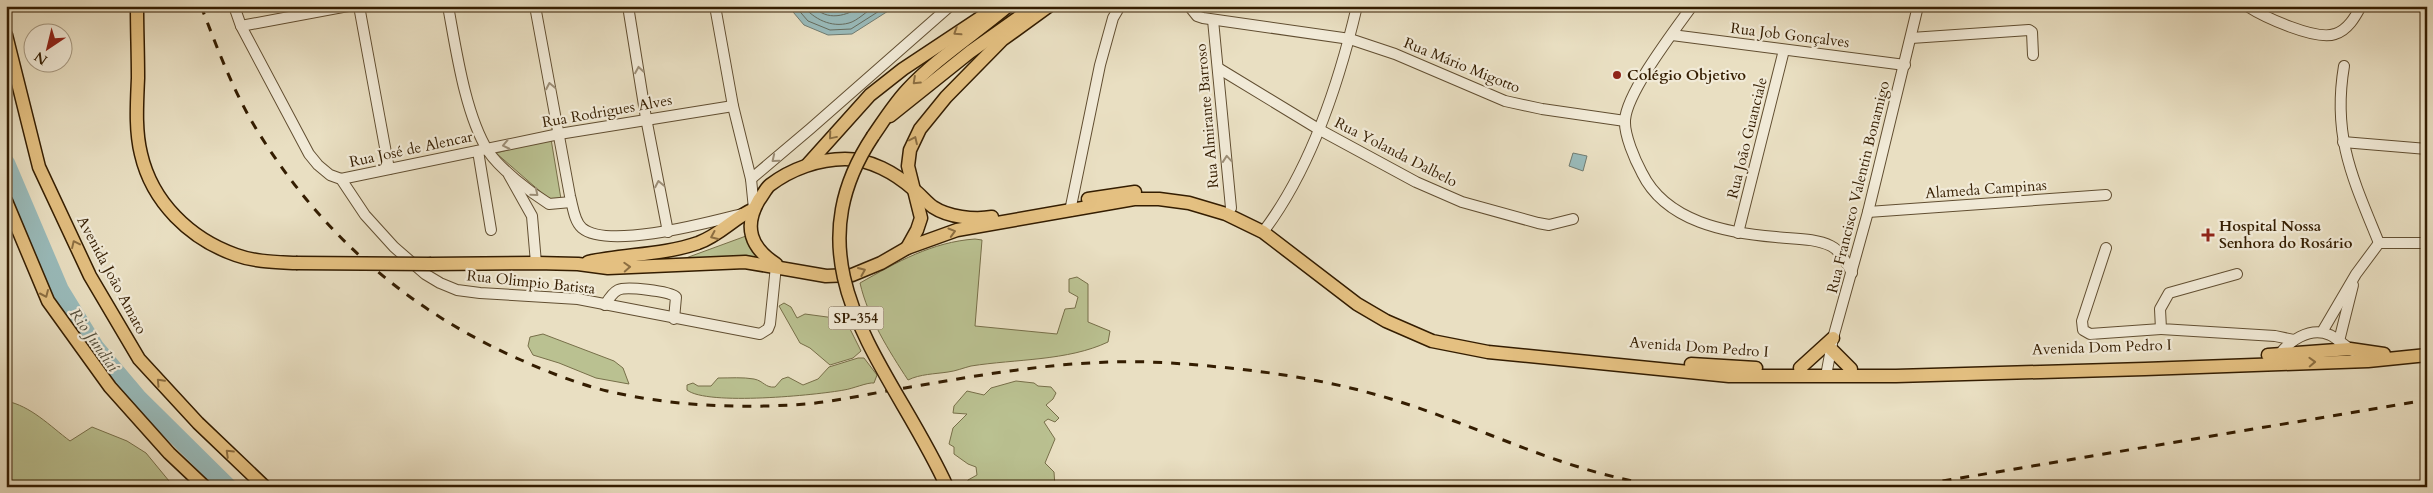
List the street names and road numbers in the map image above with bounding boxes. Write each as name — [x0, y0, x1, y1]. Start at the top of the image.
street label: Rua Job Gonçalves — [1729, 18, 1851, 52]
street label: Rua Mário Migotto — [1401, 32, 1523, 98]
street label: Rua Almirante Barroso — [1191, 43, 1223, 189]
street label: Rua João Guanciale — [1722, 75, 1772, 201]
street label: Rua Francisco Valentin Bonamigo — [1822, 79, 1894, 295]
street label: Rua Rodrigues Alves — [540, 90, 674, 132]
street label: Rua Yolanda Dalbelo — [1331, 112, 1461, 192]
street label: Rua José de Alencar — [347, 126, 475, 172]
street label: Alameda Campinas — [1925, 175, 2047, 203]
street label: Avenida João Amato — [72, 213, 152, 337]
street label: Rua Olimpio Batista — [466, 265, 597, 299]
road number: SP-354 — [828, 306, 884, 330]
street label: Avenida Dom Pedro I — [1629, 332, 1769, 362]
street label: Avenida Dom Pedro I — [2032, 335, 2172, 359]

